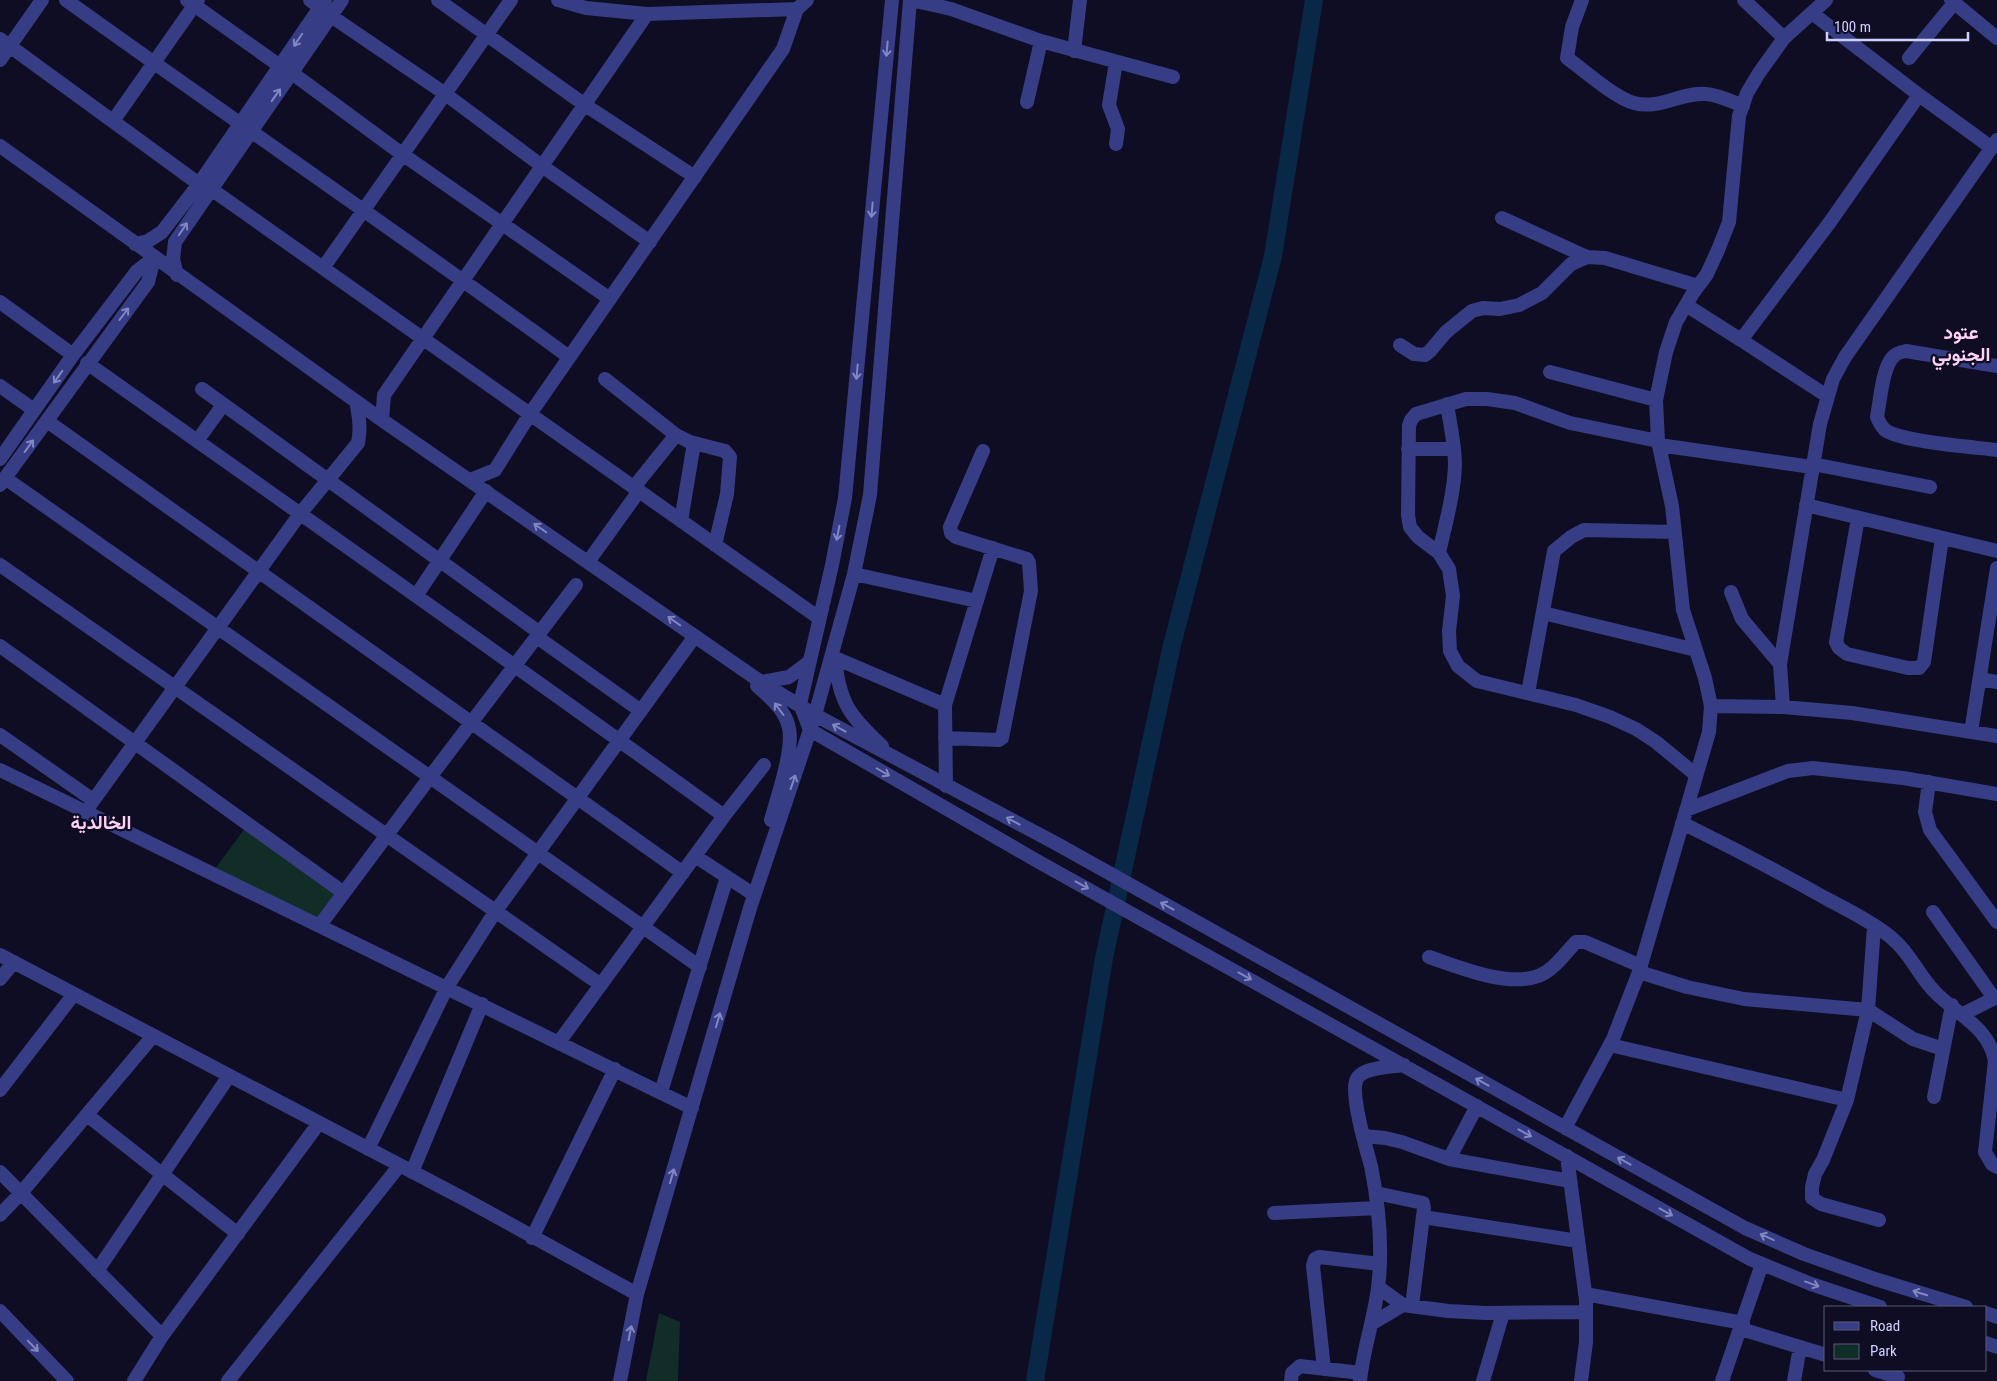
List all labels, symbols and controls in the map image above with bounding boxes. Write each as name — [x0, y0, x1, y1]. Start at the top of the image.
scale bar — [1827, 10, 1968, 42]
text: 100 m — [1834, 18, 1871, 36]
one-way arrow — [293, 33, 303, 47]
one-way arrow — [882, 40, 892, 56]
one-way arrow — [271, 89, 281, 103]
one-way arrow — [867, 202, 877, 218]
one-way arrow — [178, 222, 188, 236]
one-way arrow — [119, 307, 129, 321]
district label: عتود الجنوبي — [1932, 321, 1990, 371]
one-way arrow — [852, 364, 861, 380]
one-way arrow — [53, 370, 63, 384]
one-way arrow — [24, 439, 34, 453]
one-way arrow — [533, 523, 547, 534]
one-way arrow — [832, 525, 842, 541]
one-way arrow — [667, 616, 681, 626]
one-way arrow — [774, 703, 785, 716]
one-way arrow — [832, 723, 847, 733]
one-way arrow — [875, 767, 889, 777]
one-way arrow — [788, 774, 798, 790]
district label: الخالدية — [70, 811, 132, 834]
one-way arrow — [1007, 816, 1021, 826]
one-way arrow — [1074, 881, 1088, 891]
one-way arrow — [1160, 901, 1174, 911]
one-way arrow — [1238, 971, 1253, 981]
one-way arrow — [713, 1013, 723, 1029]
one-way arrow — [1475, 1077, 1490, 1086]
one-way arrow — [1517, 1128, 1531, 1138]
one-way arrow — [1617, 1156, 1632, 1165]
one-way arrow — [668, 1169, 677, 1185]
one-way arrow — [1659, 1207, 1674, 1217]
one-way arrow — [1760, 1232, 1775, 1242]
one-way arrow — [1804, 1280, 1819, 1289]
one-way arrow — [1912, 1287, 1928, 1297]
legend — [1824, 1306, 1987, 1371]
text: Road — [1870, 1317, 1900, 1335]
one-way arrow — [625, 1326, 635, 1342]
one-way arrow — [27, 1340, 39, 1352]
text: Park — [1870, 1342, 1897, 1360]

